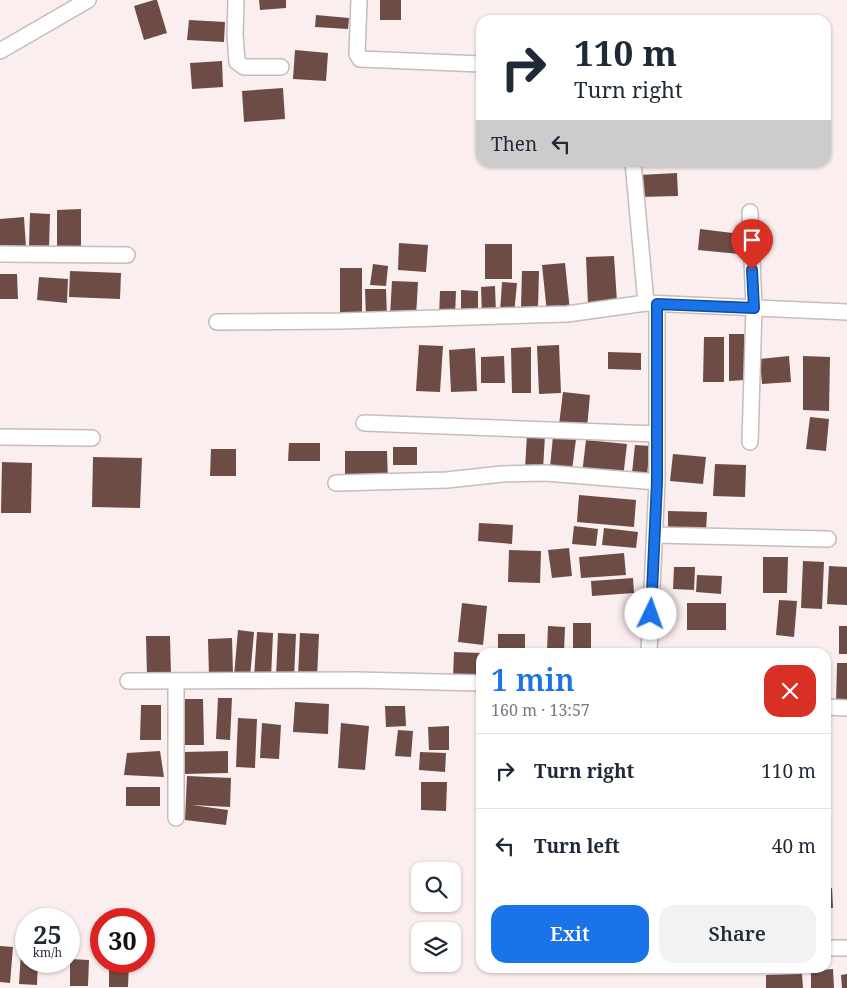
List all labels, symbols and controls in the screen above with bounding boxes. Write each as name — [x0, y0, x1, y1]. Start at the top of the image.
text: 110 m — [574, 29, 677, 76]
icon: right — [491, 35, 556, 100]
text: Turn right — [574, 74, 683, 104]
icon: left — [547, 130, 575, 158]
text: Then — [491, 131, 537, 157]
pin — [731, 219, 773, 270]
icon: arrive — [738, 226, 766, 254]
position arrow — [624, 587, 676, 639]
text: 1 min — [491, 659, 575, 700]
button: close — [764, 665, 816, 717]
text: 160 m · 13:57 — [491, 699, 590, 721]
icon: right — [491, 757, 519, 785]
text: Turn right — [534, 758, 634, 784]
text: 110 m — [761, 758, 816, 784]
icon: left — [491, 832, 519, 860]
text: Turn left — [534, 833, 620, 859]
text: 40 m — [772, 833, 816, 859]
map controls — [411, 862, 461, 972]
button: search — [411, 862, 461, 912]
button: Exit — [491, 905, 649, 963]
button: Share — [659, 905, 816, 963]
speed limit sign: 30 — [90, 908, 155, 973]
text: 25 — [33, 917, 62, 951]
button: layers — [411, 922, 461, 972]
text: km/h — [33, 944, 62, 961]

